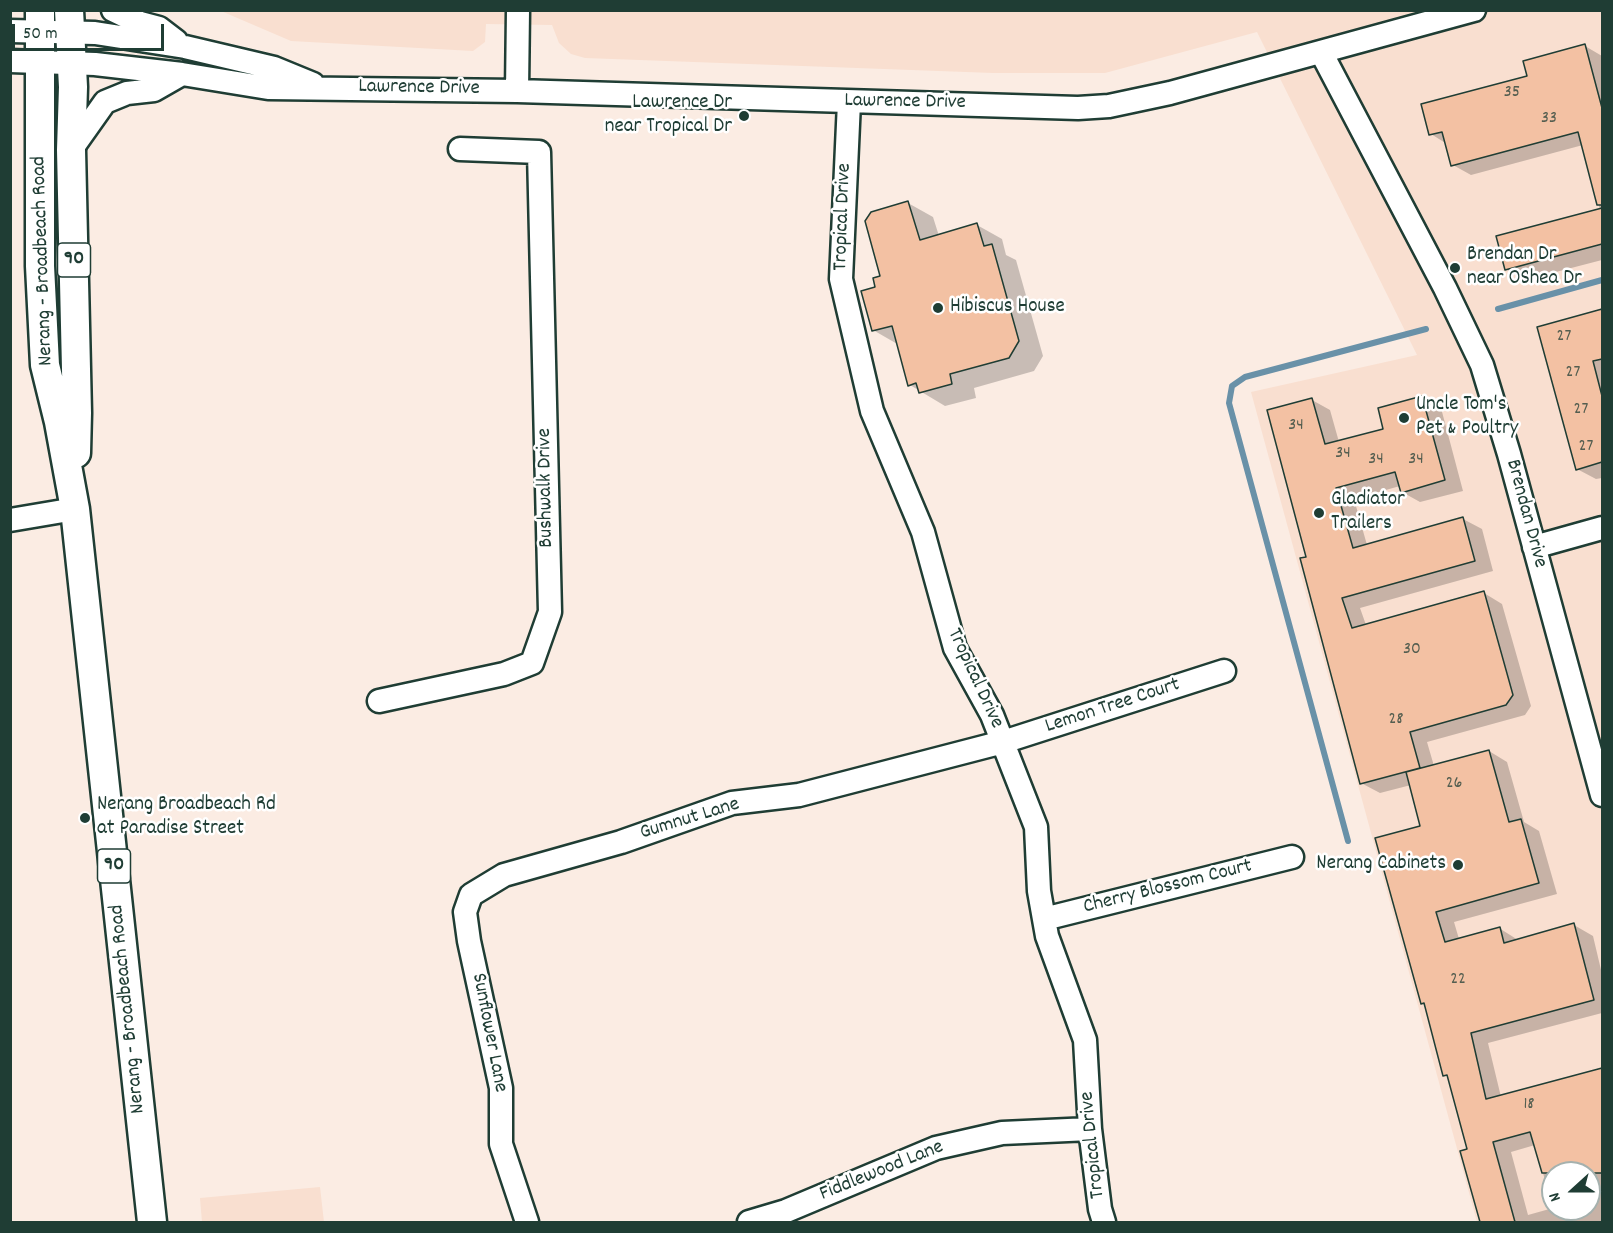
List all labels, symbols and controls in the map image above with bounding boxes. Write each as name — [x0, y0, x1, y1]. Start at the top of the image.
scale bar — [15, 12, 166, 50]
text: 50 m — [23, 22, 58, 47]
street label: Lawrence Drive — [358, 75, 480, 103]
house number: 35 — [1504, 83, 1520, 105]
street label: Lawrence Drive — [844, 89, 966, 117]
place label: Lawrence Dr near Tropical Dr — [605, 91, 732, 141]
marker: Lawrence Dr near Tropical Dr — [737, 109, 751, 123]
house number: 33 — [1541, 109, 1557, 131]
street label: Nerang - Broadbeach Road — [28, 156, 60, 366]
street label: Tropical Drive — [830, 163, 858, 271]
road number: 90 — [58, 243, 90, 277]
place label: Brendan Dr near OShea Dr — [1467, 243, 1582, 293]
marker: Brendan Dr near OShea Dr — [1448, 261, 1462, 275]
place label: Hibiscus House — [950, 295, 1065, 321]
marker: Hibiscus House — [931, 301, 945, 315]
house number: 27 — [1557, 327, 1571, 349]
house number: 27 — [1566, 363, 1580, 385]
place label: Uncle Tom's Pet & Poultry — [1416, 393, 1518, 443]
house number: 27 — [1574, 400, 1588, 422]
marker: Uncle Tom's Pet & Poultry — [1397, 411, 1411, 425]
house number: 34 — [1288, 416, 1304, 438]
street label: Bushwalk Drive — [533, 428, 561, 548]
house number: 27 — [1579, 437, 1593, 459]
house number: 34 — [1335, 444, 1351, 466]
house number: 34 — [1368, 450, 1384, 472]
house number: 34 — [1408, 450, 1424, 472]
street label: Brendan Drive — [1498, 457, 1552, 571]
place label: Gladiator Trailers — [1331, 488, 1405, 538]
marker: Gladiator Trailers — [1312, 506, 1326, 520]
street label: Tropical Drive — [940, 625, 1008, 733]
house number: 30 — [1403, 640, 1421, 662]
street label: Lemon Tree Court — [1043, 673, 1183, 741]
house number: 28 — [1388, 710, 1404, 732]
house number: 26 — [1446, 774, 1462, 796]
place label: Nerang Broadbeach Rd at Paradise Street — [97, 793, 276, 843]
street label: Gumnut Lane — [637, 793, 743, 847]
marker: Nerang Broadbeach Rd at Paradise Street — [78, 811, 92, 825]
road number: 90 — [98, 849, 130, 883]
place label: Nerang Cabinets — [1316, 852, 1446, 878]
street label: Cherry Blossom Court — [1081, 855, 1255, 921]
marker: Nerang Cabinets — [1451, 858, 1465, 872]
street label: Nerang - Broadbeach Road — [105, 903, 153, 1115]
house number: 22 — [1450, 970, 1466, 992]
street label: Sunflower Lane — [464, 971, 512, 1095]
street label: Tropical Drive — [1076, 1090, 1112, 1200]
house number: 18 — [1523, 1095, 1535, 1117]
street label: Fiddlewood Lane — [816, 1136, 948, 1208]
north arrow — [1541, 1161, 1601, 1221]
text: N — [1543, 1189, 1568, 1205]

